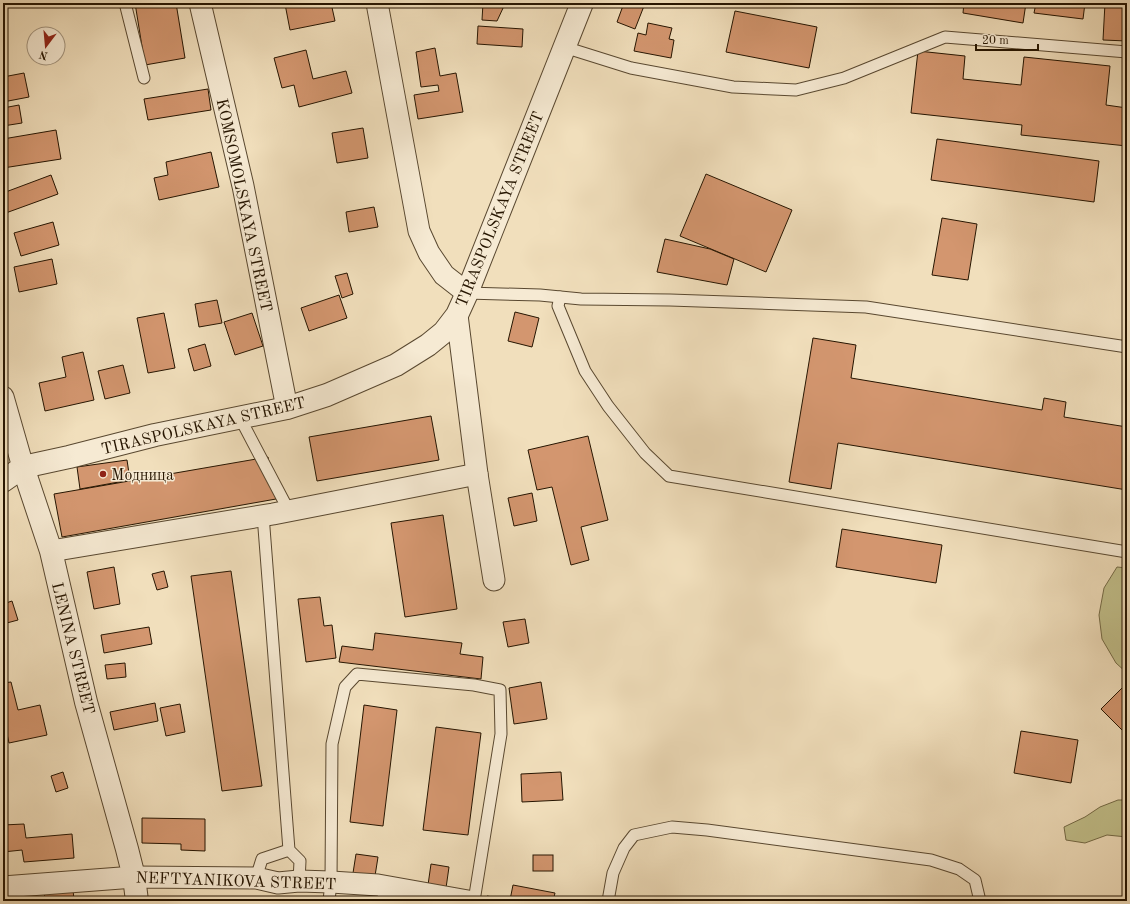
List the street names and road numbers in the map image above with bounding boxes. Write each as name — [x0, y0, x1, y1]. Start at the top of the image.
street label: KOMSOMOLSKAYA STREET — [213, 97, 274, 314]
street label: TIRASPOLSKAYA STREET — [454, 110, 547, 310]
street label: TIRASPOLSKAYA STREET — [100, 396, 307, 458]
street label: LENINA STREET — [48, 581, 96, 716]
street label: NEFTYANIKOVA STREET — [135, 871, 337, 893]

